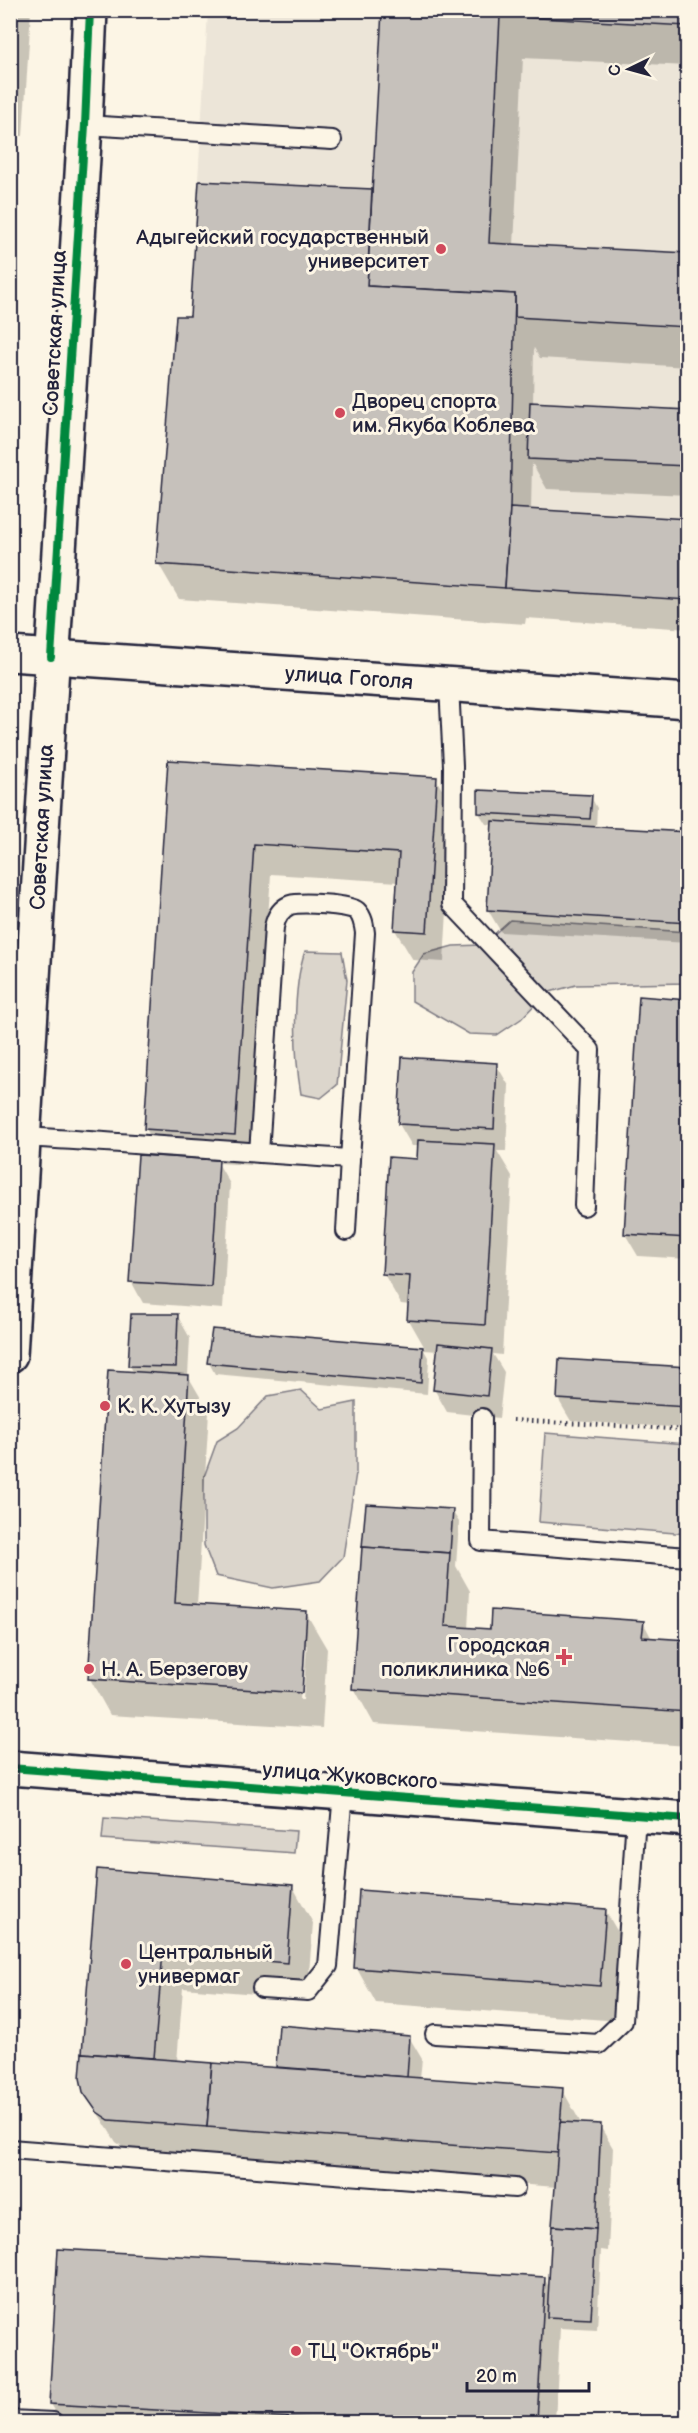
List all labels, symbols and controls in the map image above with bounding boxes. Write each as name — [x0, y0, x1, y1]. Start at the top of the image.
north arrow — [599, 39, 659, 99]
text: С — [606, 64, 626, 77]
place label: Адыгейский государственный университет — [135, 225, 429, 274]
marker: Адыгейский государственный университет — [434, 242, 448, 256]
street label: Советская улица — [38, 249, 72, 417]
place label: Дворец спорта им. Якуба Коблева — [352, 389, 536, 438]
marker: Дворец спорта им. Якуба Коблева — [333, 406, 347, 420]
street label: улица Гоголя — [284, 661, 414, 695]
street label: Советская улица — [25, 743, 59, 911]
place label: К. К. Хутызу — [117, 1394, 231, 1419]
marker: К. К. Хутызу — [98, 1399, 112, 1413]
place label: Городская поликлиника №6 — [381, 1633, 550, 1682]
marker: Городская поликлиника №6 — [555, 1648, 573, 1666]
place label: Н. А. Берзегову — [101, 1657, 248, 1682]
marker: Н. А. Берзегову — [82, 1662, 96, 1676]
street label: улица Жуковского — [262, 1757, 438, 1795]
place label: Центральный универмаг — [138, 1940, 273, 1989]
marker: Центральный универмаг — [119, 1957, 133, 1971]
place label: ТЦ "Октябрь" — [308, 2339, 439, 2364]
marker: ТЦ "Октябрь" — [289, 2344, 303, 2358]
scale bar — [467, 2355, 588, 2393]
text: 20 m — [476, 2366, 517, 2387]

